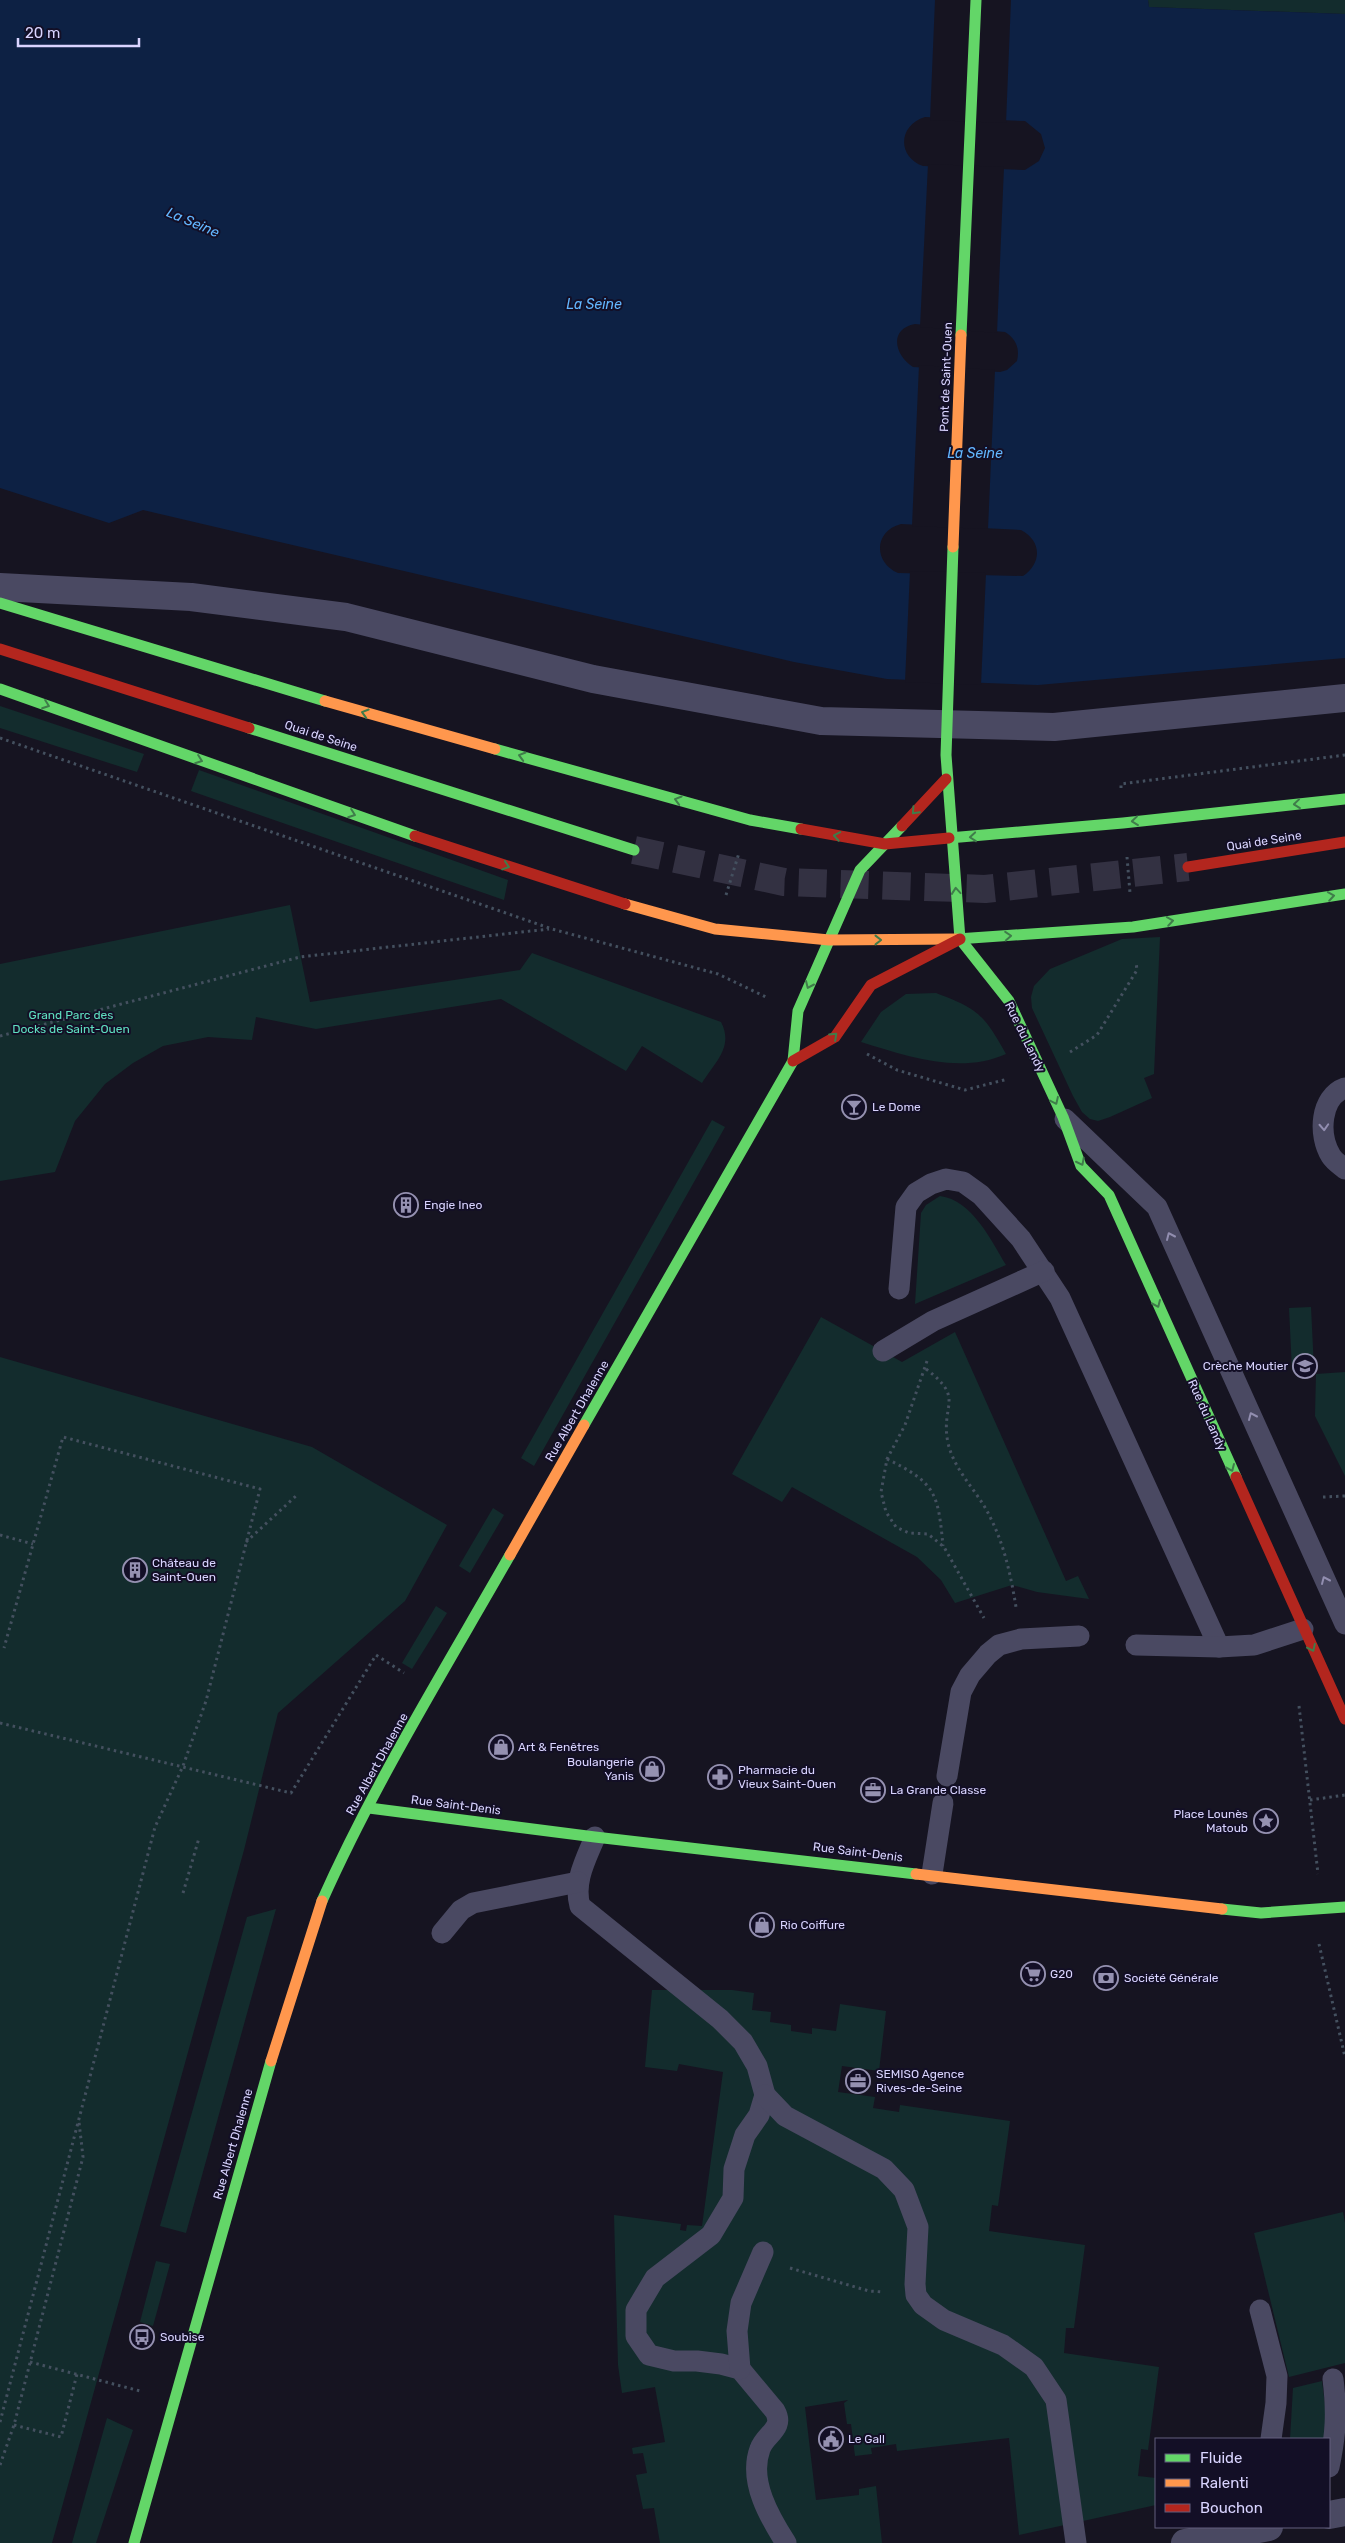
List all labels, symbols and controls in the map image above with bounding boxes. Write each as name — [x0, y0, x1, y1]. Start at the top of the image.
scale bar — [18, 15, 139, 47]
text: 20 m — [25, 24, 60, 42]
water label: La Seine — [164, 204, 222, 241]
water label: La Seine — [566, 296, 622, 313]
street label: Pont de Saint-Ouen — [937, 322, 955, 432]
water label: La Seine — [947, 445, 1003, 462]
one-way arrow — [41, 700, 50, 710]
one-way arrow — [362, 708, 370, 718]
street label: Quai de Seine — [283, 718, 359, 754]
one-way arrow — [518, 752, 526, 762]
one-way arrow — [194, 754, 203, 764]
one-way arrow — [674, 795, 683, 806]
one-way arrow — [1292, 798, 1300, 809]
one-way arrow — [912, 806, 921, 815]
one-way arrow — [347, 808, 356, 818]
one-way arrow — [1131, 815, 1139, 826]
street label: Quai de Seine — [1226, 828, 1303, 854]
one-way arrow — [832, 831, 841, 841]
one-way arrow — [969, 831, 977, 842]
one-way arrow — [502, 860, 510, 870]
one-way arrow — [951, 886, 962, 894]
one-way arrow — [1326, 892, 1335, 902]
one-way arrow — [1167, 916, 1175, 927]
one-way arrow — [1005, 930, 1013, 941]
one-way arrow — [874, 935, 882, 945]
one-way arrow — [805, 980, 816, 989]
street label: Rue du Landy — [1002, 1000, 1048, 1075]
park label: Grand Parc des Docks de Saint-Ouen — [12, 1008, 130, 1036]
one-way arrow — [828, 1033, 837, 1042]
bar icon: Le Dome — [841, 1094, 867, 1120]
one-way arrow — [1049, 1096, 1060, 1105]
place label: Le Dome — [872, 1100, 921, 1114]
one-way arrow — [1318, 1123, 1329, 1131]
one-way arrow — [1075, 1157, 1085, 1166]
building icon: Engie Ineo — [393, 1192, 419, 1218]
place label: Engie Ineo — [424, 1198, 483, 1212]
one-way arrow — [1166, 1232, 1176, 1241]
one-way arrow — [1151, 1299, 1162, 1308]
school or university icon: Crèche Moutier — [1292, 1353, 1318, 1379]
street label: Rue Albert Dhalenne — [542, 1358, 612, 1464]
place label: Crèche Moutier — [1203, 1359, 1288, 1373]
street label: Rue du Landy — [1185, 1377, 1229, 1453]
one-way arrow — [1247, 1412, 1258, 1421]
one-way arrow — [1225, 1463, 1235, 1472]
place label: Château de Saint-Ouen — [152, 1556, 216, 1584]
building icon: Château de Saint-Ouen — [122, 1557, 148, 1583]
one-way arrow — [1321, 1576, 1332, 1585]
one-way arrow — [1306, 1643, 1316, 1652]
street label: Rue Albert Dhalenne — [343, 1710, 411, 1817]
shop icon: Art & Fenêtres — [488, 1734, 514, 1760]
place label: Art & Fenêtres — [518, 1740, 599, 1754]
place label: Boulangerie Yanis — [567, 1755, 634, 1783]
shop icon: Boulangerie Yanis — [639, 1756, 665, 1782]
place label: Pharmacie du Vieux Saint-Ouen — [738, 1763, 836, 1791]
pharmacy icon: Pharmacie du Vieux Saint-Ouen — [707, 1764, 733, 1790]
office icon: La Grande Classe — [860, 1777, 886, 1803]
place label: La Grande Classe — [890, 1783, 986, 1797]
street label: Rue Saint-Denis — [410, 1793, 502, 1817]
place label: Place Lounès Matoub — [1174, 1807, 1248, 1835]
place icon: Place Lounès Matoub — [1253, 1808, 1279, 1834]
street label: Rue Saint-Denis — [812, 1840, 904, 1864]
shop icon: Rio Coiffure — [749, 1912, 775, 1938]
place label: Rio Coiffure — [780, 1918, 845, 1932]
supermarket icon: G20 — [1020, 1961, 1046, 1987]
bank icon: Société Générale — [1093, 1965, 1119, 1991]
place label: G20 — [1050, 1967, 1073, 1981]
place label: Société Générale — [1124, 1971, 1219, 1985]
place label: SEMISO Agence Rives-de-Seine — [876, 2067, 964, 2095]
office icon: SEMISO Agence Rives-de-Seine — [845, 2068, 871, 2094]
street label: Rue Albert Dhalenne — [210, 2087, 256, 2201]
bus stop icon: Soubise — [129, 2324, 155, 2350]
place label: Soubise — [160, 2330, 205, 2344]
public building icon: Le Gall — [818, 2426, 844, 2452]
place label: Le Gall — [848, 2432, 885, 2446]
legend — [1155, 2438, 1330, 2528]
text: Fluide — [1200, 2449, 1242, 2467]
text: Ralenti — [1200, 2474, 1249, 2492]
text: Bouchon — [1200, 2499, 1263, 2517]

